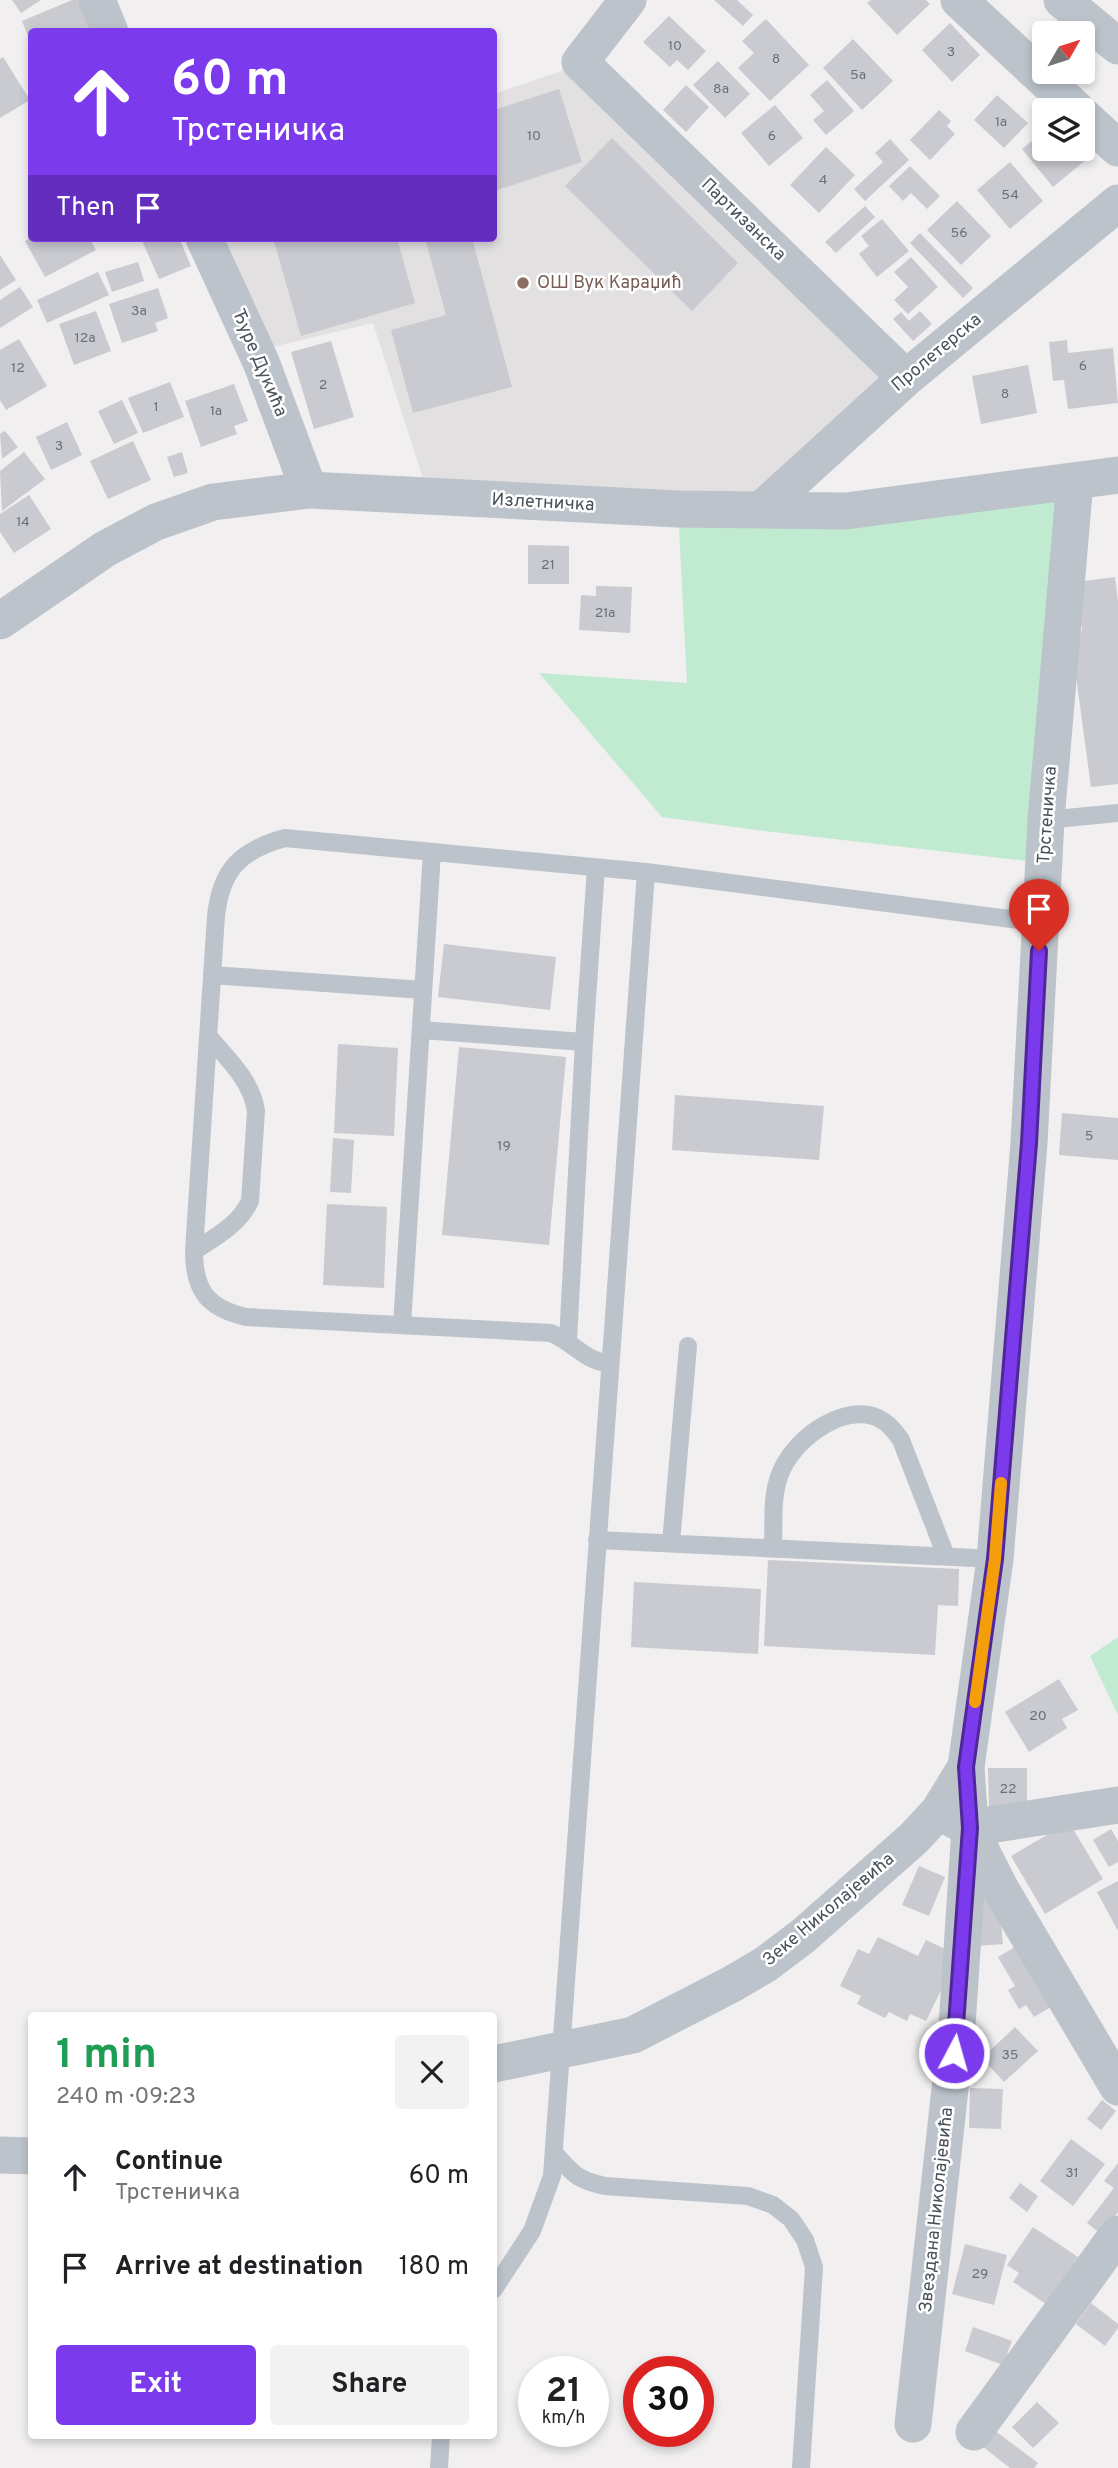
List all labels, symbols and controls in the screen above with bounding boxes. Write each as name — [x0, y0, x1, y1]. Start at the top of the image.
north arrow — [1032, 21, 1096, 84]
map controls — [1032, 21, 1095, 161]
house number: 10 — [668, 38, 682, 55]
house number: 3 — [947, 44, 955, 61]
text: 60 m — [171, 51, 289, 113]
house number: 8 — [772, 51, 780, 68]
icon: ahead — [56, 56, 147, 147]
house number: 5a — [850, 67, 866, 84]
house number: 8a — [713, 81, 729, 98]
button: layers — [1032, 98, 1095, 161]
text: Трстеничка — [171, 112, 345, 152]
house number: 1a — [995, 114, 1007, 131]
house number: 10 — [527, 128, 541, 145]
house number: 6 — [768, 128, 776, 145]
house number: 4 — [819, 172, 827, 189]
street label: Партизанска — [696, 174, 790, 266]
house number: 54 — [1001, 187, 1019, 204]
icon: arrive — [129, 189, 167, 227]
text: Then — [56, 192, 115, 225]
house number: 56 — [950, 225, 968, 242]
place label: ОШ Вук Караџић — [537, 272, 682, 295]
marker: ОШ Вук Караџић — [515, 275, 531, 291]
house number: 3a — [131, 303, 147, 320]
street label: Ђуре Дукића — [226, 306, 292, 420]
street label: Пролетерска — [887, 309, 987, 397]
house number: 12a — [74, 330, 96, 347]
house number: 6 — [1079, 358, 1087, 375]
house number: 12 — [11, 360, 25, 377]
house number: 2 — [319, 377, 327, 394]
house number: 8 — [1001, 386, 1009, 403]
house number: 1 — [153, 399, 159, 416]
house number: 1a — [210, 403, 222, 420]
house number: 3 — [55, 438, 63, 455]
street label: Излетничка — [491, 489, 595, 517]
house number: 14 — [16, 514, 30, 531]
house number: 21 — [541, 557, 555, 574]
house number: 21a — [595, 605, 615, 622]
street label: Трстеничка — [1033, 765, 1063, 865]
pin — [1009, 879, 1069, 951]
icon: arrive — [1020, 890, 1058, 928]
house number: 5 — [1085, 1128, 1093, 1145]
house number: 19 — [497, 1138, 511, 1155]
house number: 20 — [1029, 1708, 1047, 1725]
house number: 22 — [999, 1781, 1017, 1798]
street label: Зеке Николајевића — [759, 1848, 899, 1972]
position arrow — [917, 2016, 991, 2090]
text: 1 min — [56, 2030, 157, 2083]
button: close — [395, 2035, 469, 2109]
house number: 35 — [1001, 2047, 1019, 2064]
text: 240 m · 09:23 — [56, 2083, 196, 2112]
street label: Звездана Николајевића — [915, 2106, 959, 2314]
text: Continue — [115, 2146, 223, 2179]
icon: ahead — [56, 2158, 94, 2196]
text: 60 m — [409, 2160, 469, 2193]
house number: 31 — [1065, 2165, 1079, 2182]
text: Трстеничка — [115, 2179, 240, 2208]
icon: arrive — [56, 2249, 94, 2287]
text: Arrive at destination — [115, 2251, 363, 2284]
text: 180 m — [399, 2251, 469, 2284]
house number: 29 — [972, 2266, 988, 2283]
button: Exit — [56, 2345, 256, 2425]
button: Share — [270, 2345, 469, 2425]
speed limit sign: 30 — [623, 2356, 714, 2447]
text: 21 — [546, 2370, 581, 2414]
text: km/h — [542, 2407, 585, 2430]

